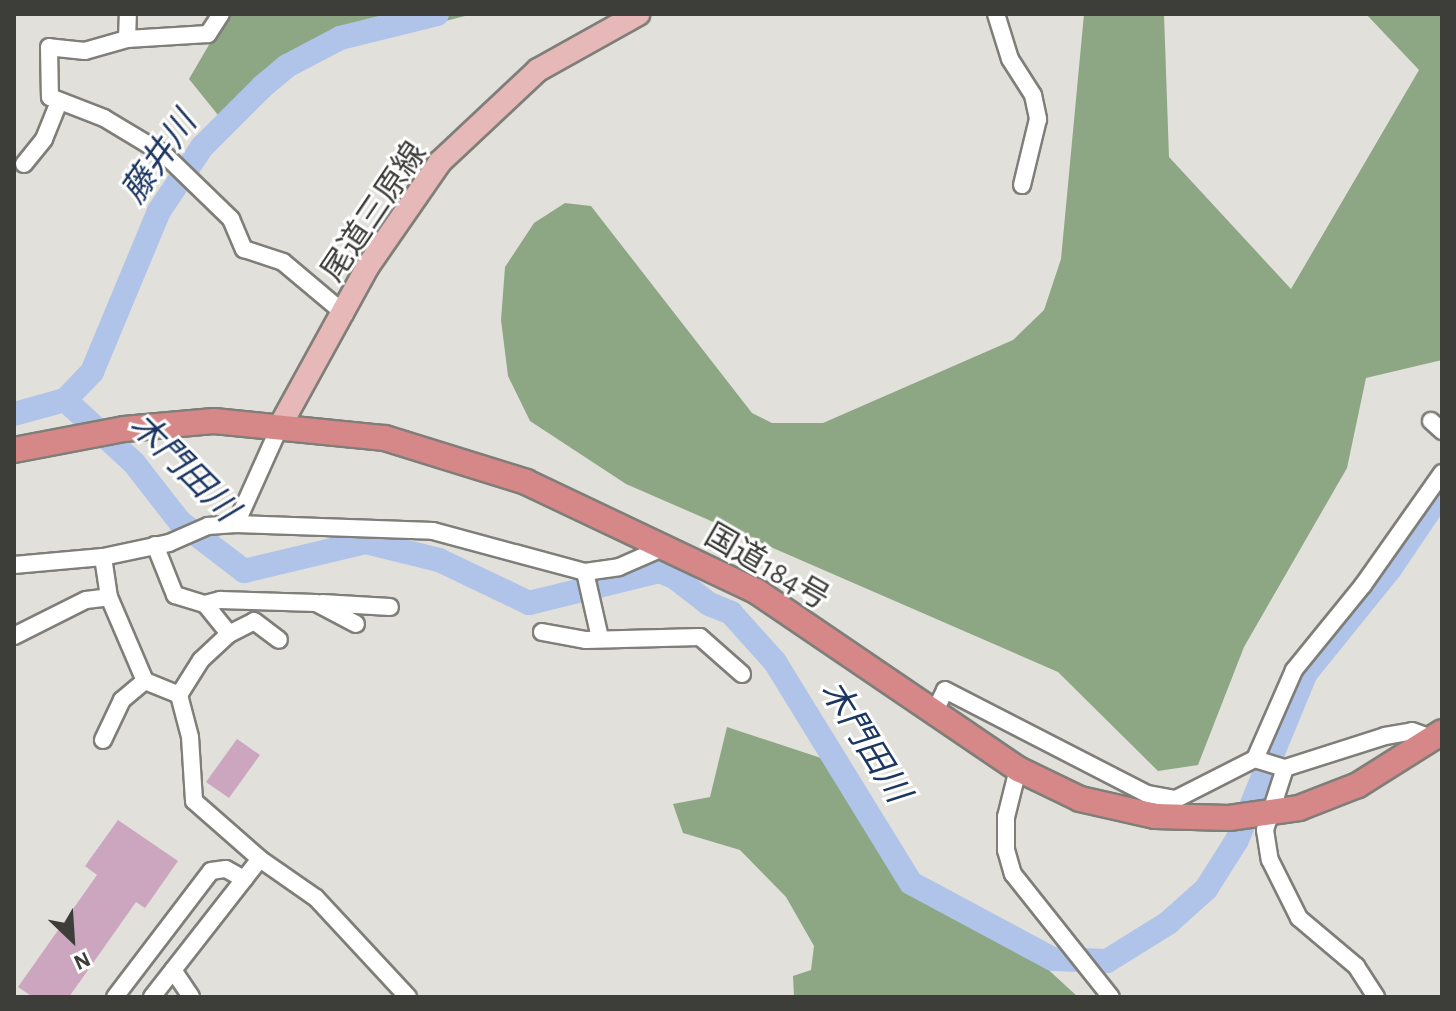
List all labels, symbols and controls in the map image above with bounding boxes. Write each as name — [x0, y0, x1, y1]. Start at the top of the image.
water label: 藤井川 — [114, 105, 206, 211]
street label: 尾道三原線 — [313, 135, 435, 289]
water label: 木門田川 — [120, 405, 246, 531]
street label: 国道184号 — [698, 516, 836, 618]
water label: 木門田川 — [811, 674, 917, 810]
north arrow — [32, 899, 112, 979]
text: N — [71, 948, 94, 974]

